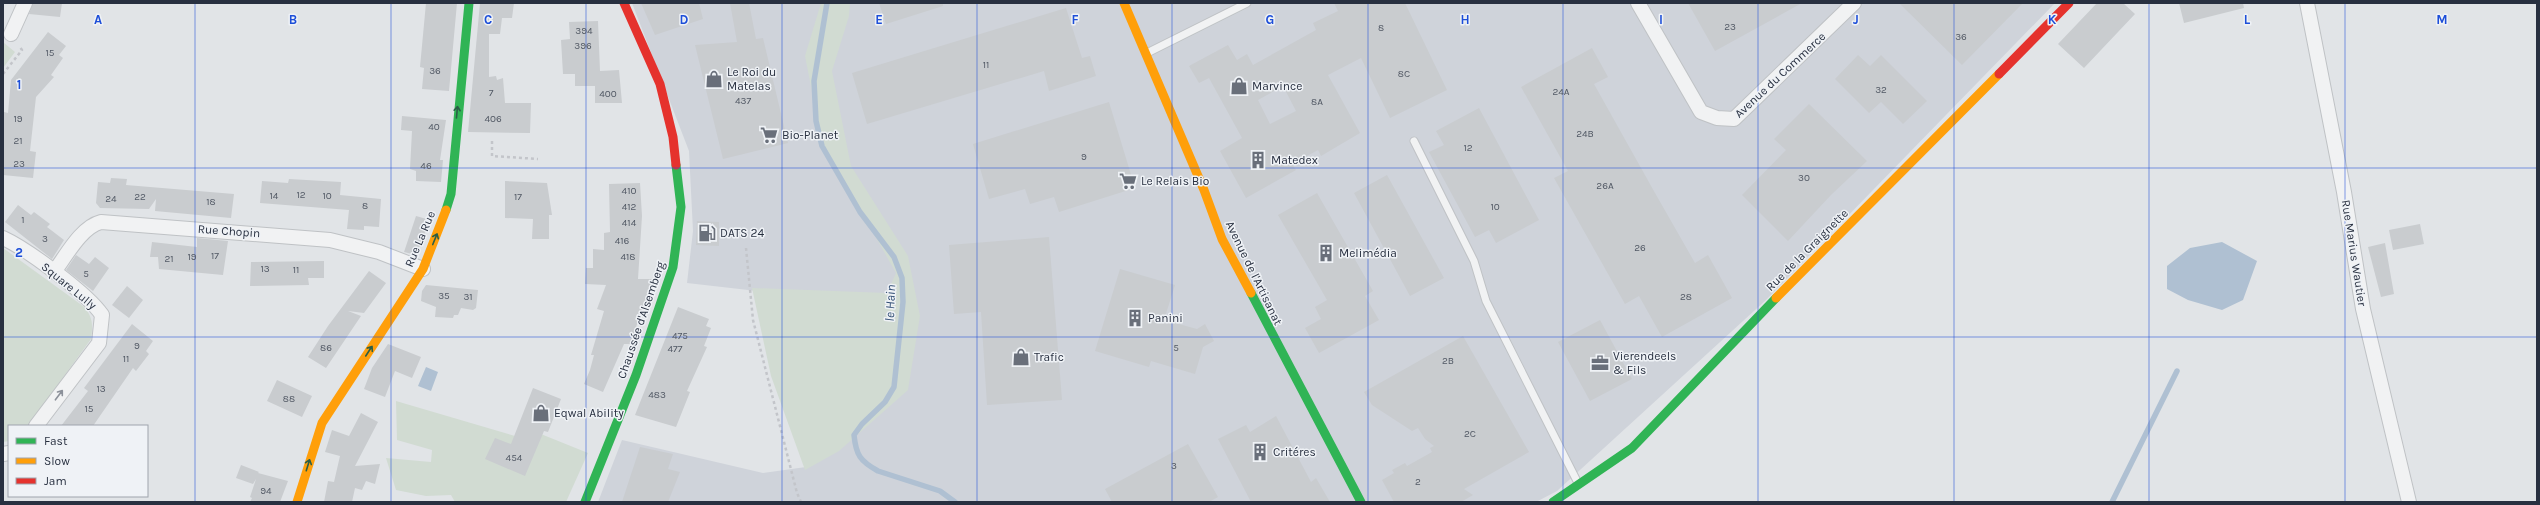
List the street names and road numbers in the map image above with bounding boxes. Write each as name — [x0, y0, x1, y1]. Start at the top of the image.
street label: Avenue du Commerce — [1732, 29, 1828, 121]
street label: Rue Marius Wautier — [2339, 199, 2369, 308]
street label: Rue de la Graignette — [1763, 206, 1851, 294]
street label: Rue La Rue — [402, 209, 438, 269]
street label: Avenue de l'Artisanat — [1223, 219, 1286, 328]
street label: Rue Chopin — [197, 222, 261, 240]
street label: Chaussée d'Alsemberg — [614, 259, 668, 380]
street label: Square Lully — [39, 260, 100, 313]

